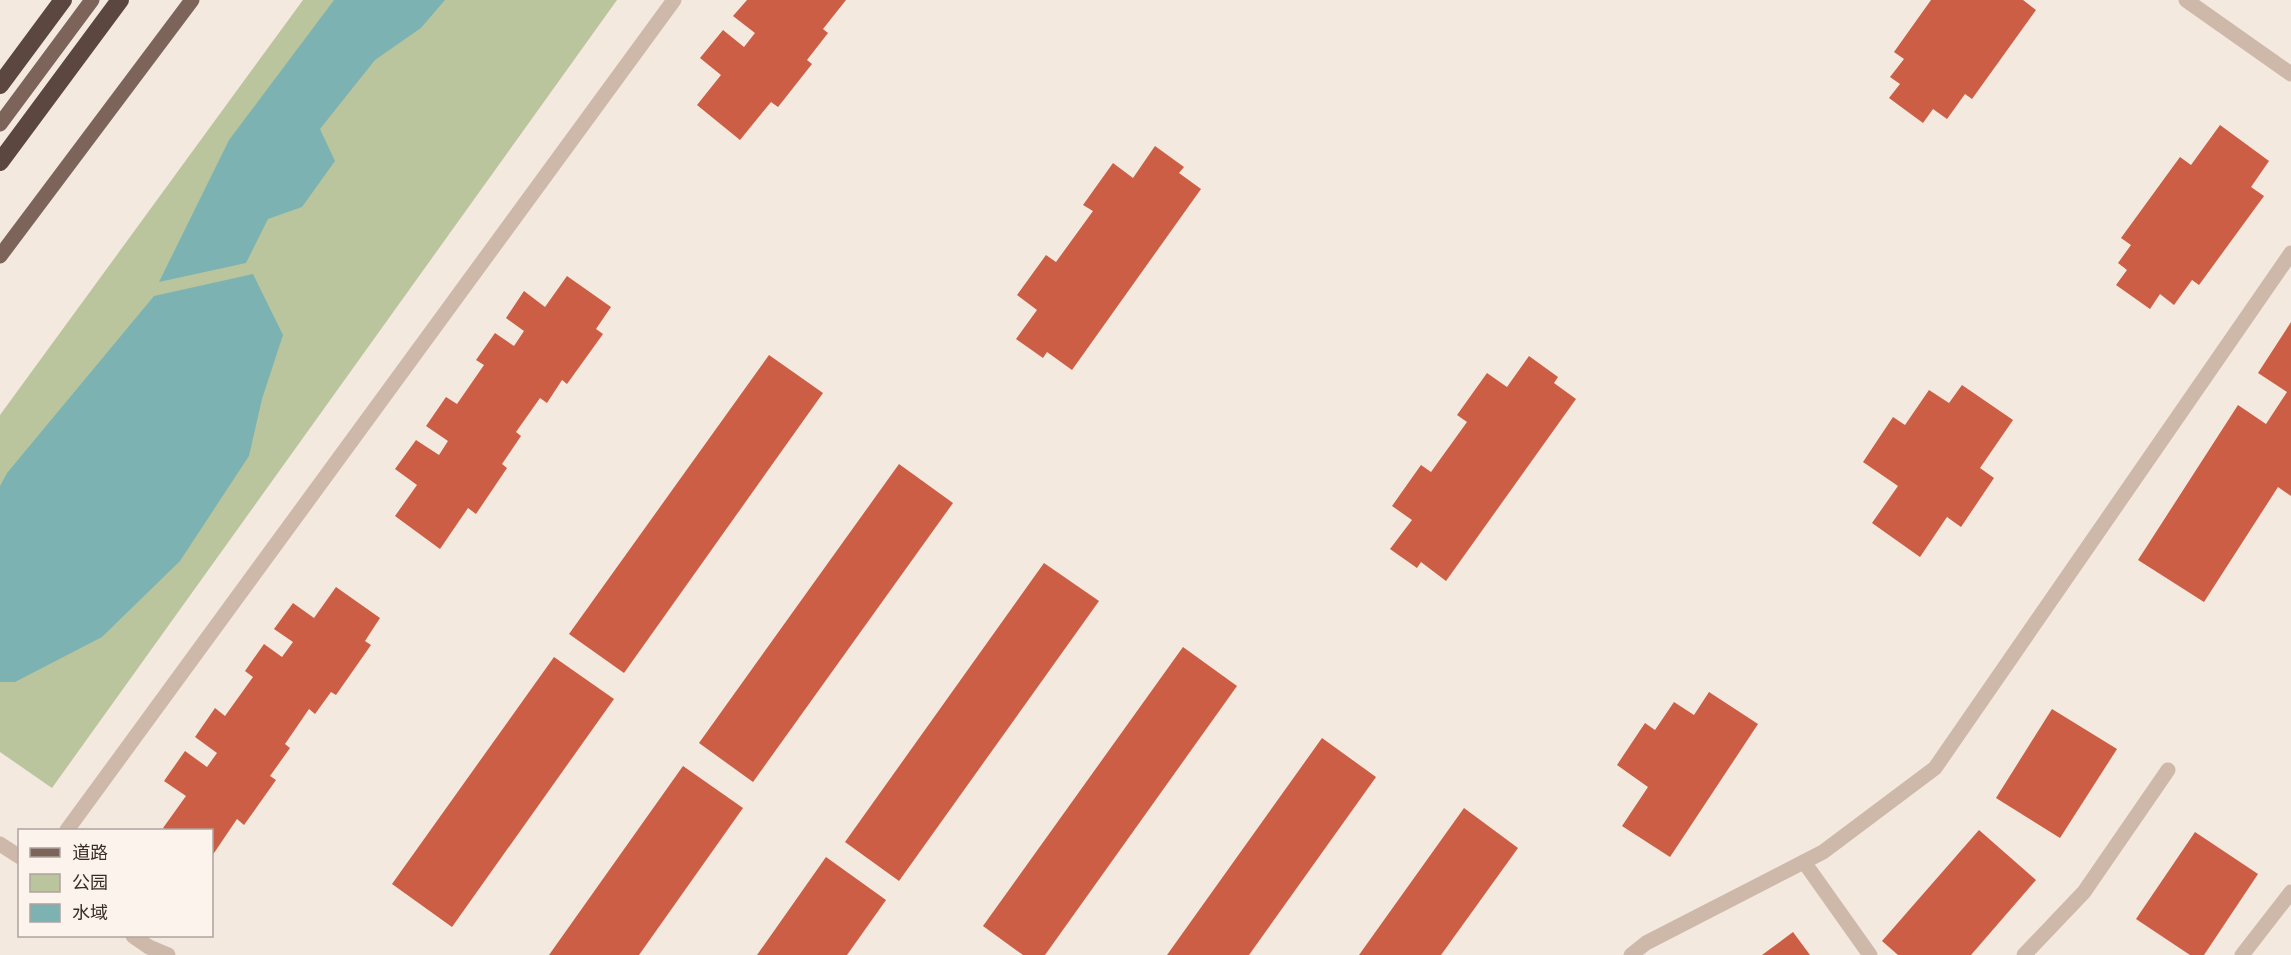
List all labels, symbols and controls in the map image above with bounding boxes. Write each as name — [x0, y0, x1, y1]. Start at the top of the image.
legend — [18, 829, 213, 937]
text: 道路 — [72, 841, 108, 863]
text: 公园 — [72, 871, 108, 893]
text: 水域 — [72, 901, 108, 923]

